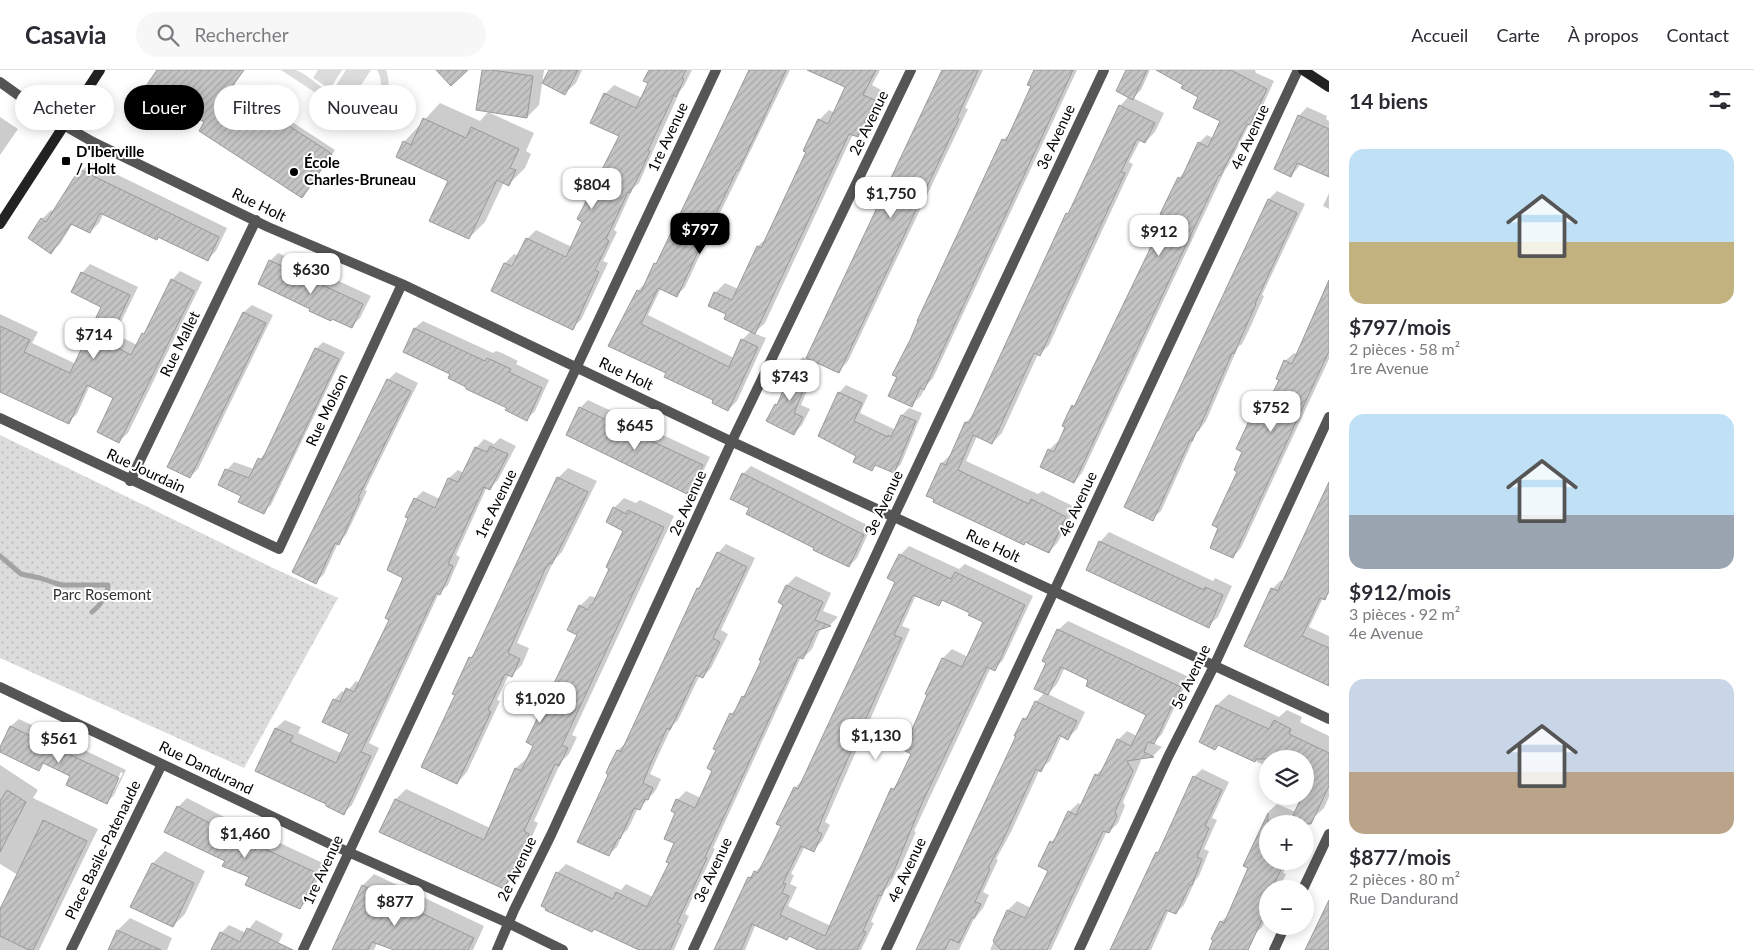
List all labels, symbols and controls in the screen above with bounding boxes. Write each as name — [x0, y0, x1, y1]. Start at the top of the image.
search box — [136, 12, 486, 57]
text: Casavia — [25, 20, 106, 49]
icon: search — [154, 21, 182, 49]
text: Rechercher — [194, 23, 289, 46]
text: Accueil — [1411, 24, 1468, 46]
text: Carte — [1496, 24, 1540, 46]
text: À propos — [1568, 24, 1639, 46]
text: Contact — [1667, 24, 1729, 46]
chip: Acheter — [15, 85, 114, 130]
chip: Louer — [124, 85, 204, 130]
chip: Filtres — [214, 85, 299, 130]
chip: Nouveau — [309, 85, 416, 130]
icon: filters — [1706, 86, 1734, 114]
street label: 2e Avenue — [845, 87, 891, 158]
text: 14 biens — [1349, 88, 1428, 113]
street label: 1re Avenue — [643, 99, 691, 174]
street label: 3e Avenue — [1032, 101, 1078, 172]
street label: 4e Avenue — [1226, 101, 1272, 172]
place label: D'Iberville / Holt — [76, 142, 144, 177]
place label: École Charles-Bruneau — [304, 153, 416, 188]
marker: D'Iberville / Holt — [60, 155, 72, 167]
marker: École Charles-Bruneau — [288, 166, 300, 178]
pin: $804 — [562, 168, 622, 210]
text: $804 — [573, 174, 611, 193]
pin: $1,750 — [850, 176, 932, 219]
icon: home — [1497, 181, 1587, 271]
street label: Rue Holt — [229, 183, 290, 225]
text: $1,750 — [866, 183, 916, 202]
pin: $797 — [670, 212, 730, 255]
pin: $912 — [1129, 214, 1189, 257]
text: $797 — [681, 219, 719, 238]
text: $912 — [1140, 221, 1178, 240]
pin: $630 — [281, 252, 341, 295]
text: $630 — [292, 259, 330, 278]
street label: Rue Mallet — [156, 307, 203, 379]
text: $797/mois — [1349, 314, 1451, 339]
pin: $714 — [64, 318, 124, 360]
text: $714 — [75, 324, 113, 343]
text: 2 pièces · 58 m² — [1349, 339, 1460, 358]
street label: Rue Holt — [596, 353, 657, 394]
text: 1re Avenue — [1349, 358, 1429, 377]
pin: $743 — [760, 360, 820, 402]
text: $743 — [771, 366, 809, 385]
street label: Rue Molson — [301, 370, 351, 449]
pin: $752 — [1241, 390, 1301, 433]
text: $752 — [1252, 397, 1290, 416]
pin: $645 — [605, 408, 665, 451]
text: $645 — [616, 415, 654, 434]
street label: Rue Jourdain — [104, 444, 189, 496]
icon: home — [1497, 446, 1587, 536]
street label: 1re Avenue — [471, 466, 520, 541]
street label: 2e Avenue — [665, 467, 709, 538]
street label: 3e Avenue — [860, 467, 906, 538]
street label: 4e Avenue — [1054, 468, 1100, 539]
street label: Rue Holt — [963, 525, 1024, 566]
text: $912/mois — [1349, 579, 1451, 604]
park label: Parc Rosemont — [53, 585, 152, 603]
text: 3 pièces · 92 m² — [1349, 604, 1460, 623]
text: 4e Avenue — [1349, 623, 1423, 642]
street label: 5e Avenue — [1167, 641, 1213, 712]
pin: $1,020 — [499, 682, 581, 724]
text: $1,020 — [515, 688, 565, 707]
icon: home — [1497, 711, 1587, 801]
pin: $1,130 — [835, 718, 917, 761]
pin: $561 — [29, 722, 89, 764]
text: $1,130 — [851, 725, 901, 744]
text: $561 — [40, 728, 78, 747]
street label: Rue Dandurand — [156, 737, 256, 798]
map controls — [1259, 750, 1314, 935]
button: layers — [1259, 750, 1314, 805]
street label: Place Basile-Patenaude — [61, 777, 144, 922]
button: + — [1259, 815, 1314, 870]
pin: $1,460 — [204, 816, 286, 859]
text: $1,460 — [220, 823, 270, 842]
street label: 1re Avenue — [298, 832, 346, 907]
street label: 2e Avenue — [493, 833, 539, 904]
street label: 3e Avenue — [689, 834, 735, 905]
street label: 4e Avenue — [883, 834, 929, 905]
text: $877/mois — [1349, 844, 1451, 869]
text: 2 pièces · 80 m² — [1349, 869, 1460, 888]
button: − — [1259, 880, 1314, 935]
pin: $877 — [365, 884, 425, 927]
text: Rue Dandurand — [1349, 888, 1458, 907]
text: $877 — [376, 891, 414, 910]

